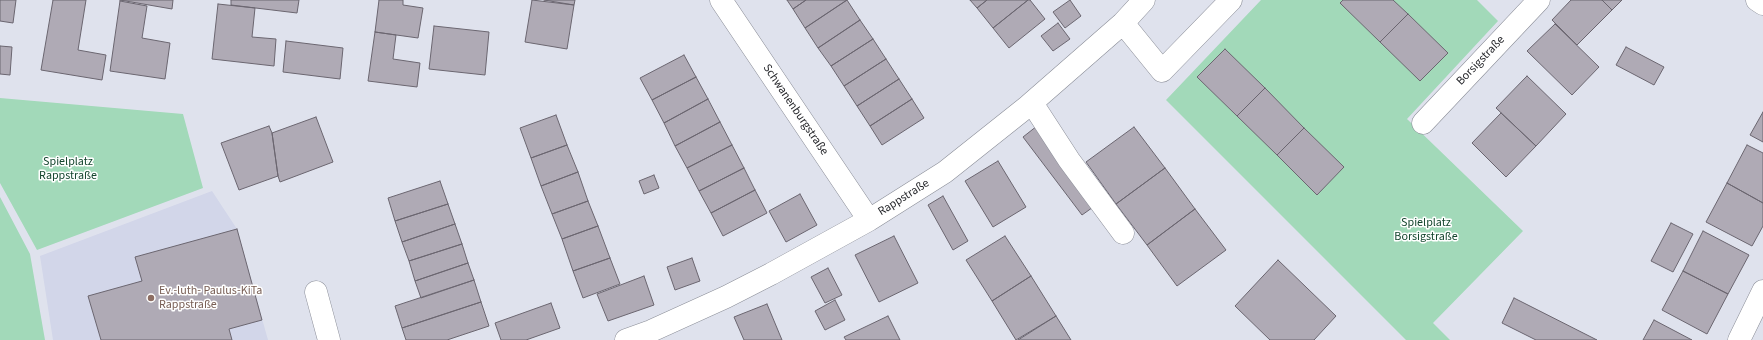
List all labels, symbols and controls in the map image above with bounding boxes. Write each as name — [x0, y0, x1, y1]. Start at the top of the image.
street label: Borsigstraße — [1454, 33, 1508, 89]
street label: Schwanenburgstraße — [759, 62, 831, 158]
park label: Spielplatz Rappstraße — [39, 155, 97, 183]
street label: Rappstraße — [876, 177, 932, 219]
park label: Spielplatz Borsigstraße — [1394, 216, 1458, 244]
place label: Ev.-luth- Paulus-KiTa Rappstraße — [159, 284, 262, 312]
marker: Ev.-luth- Paulus-KiTa Rappstraße — [146, 293, 156, 303]

